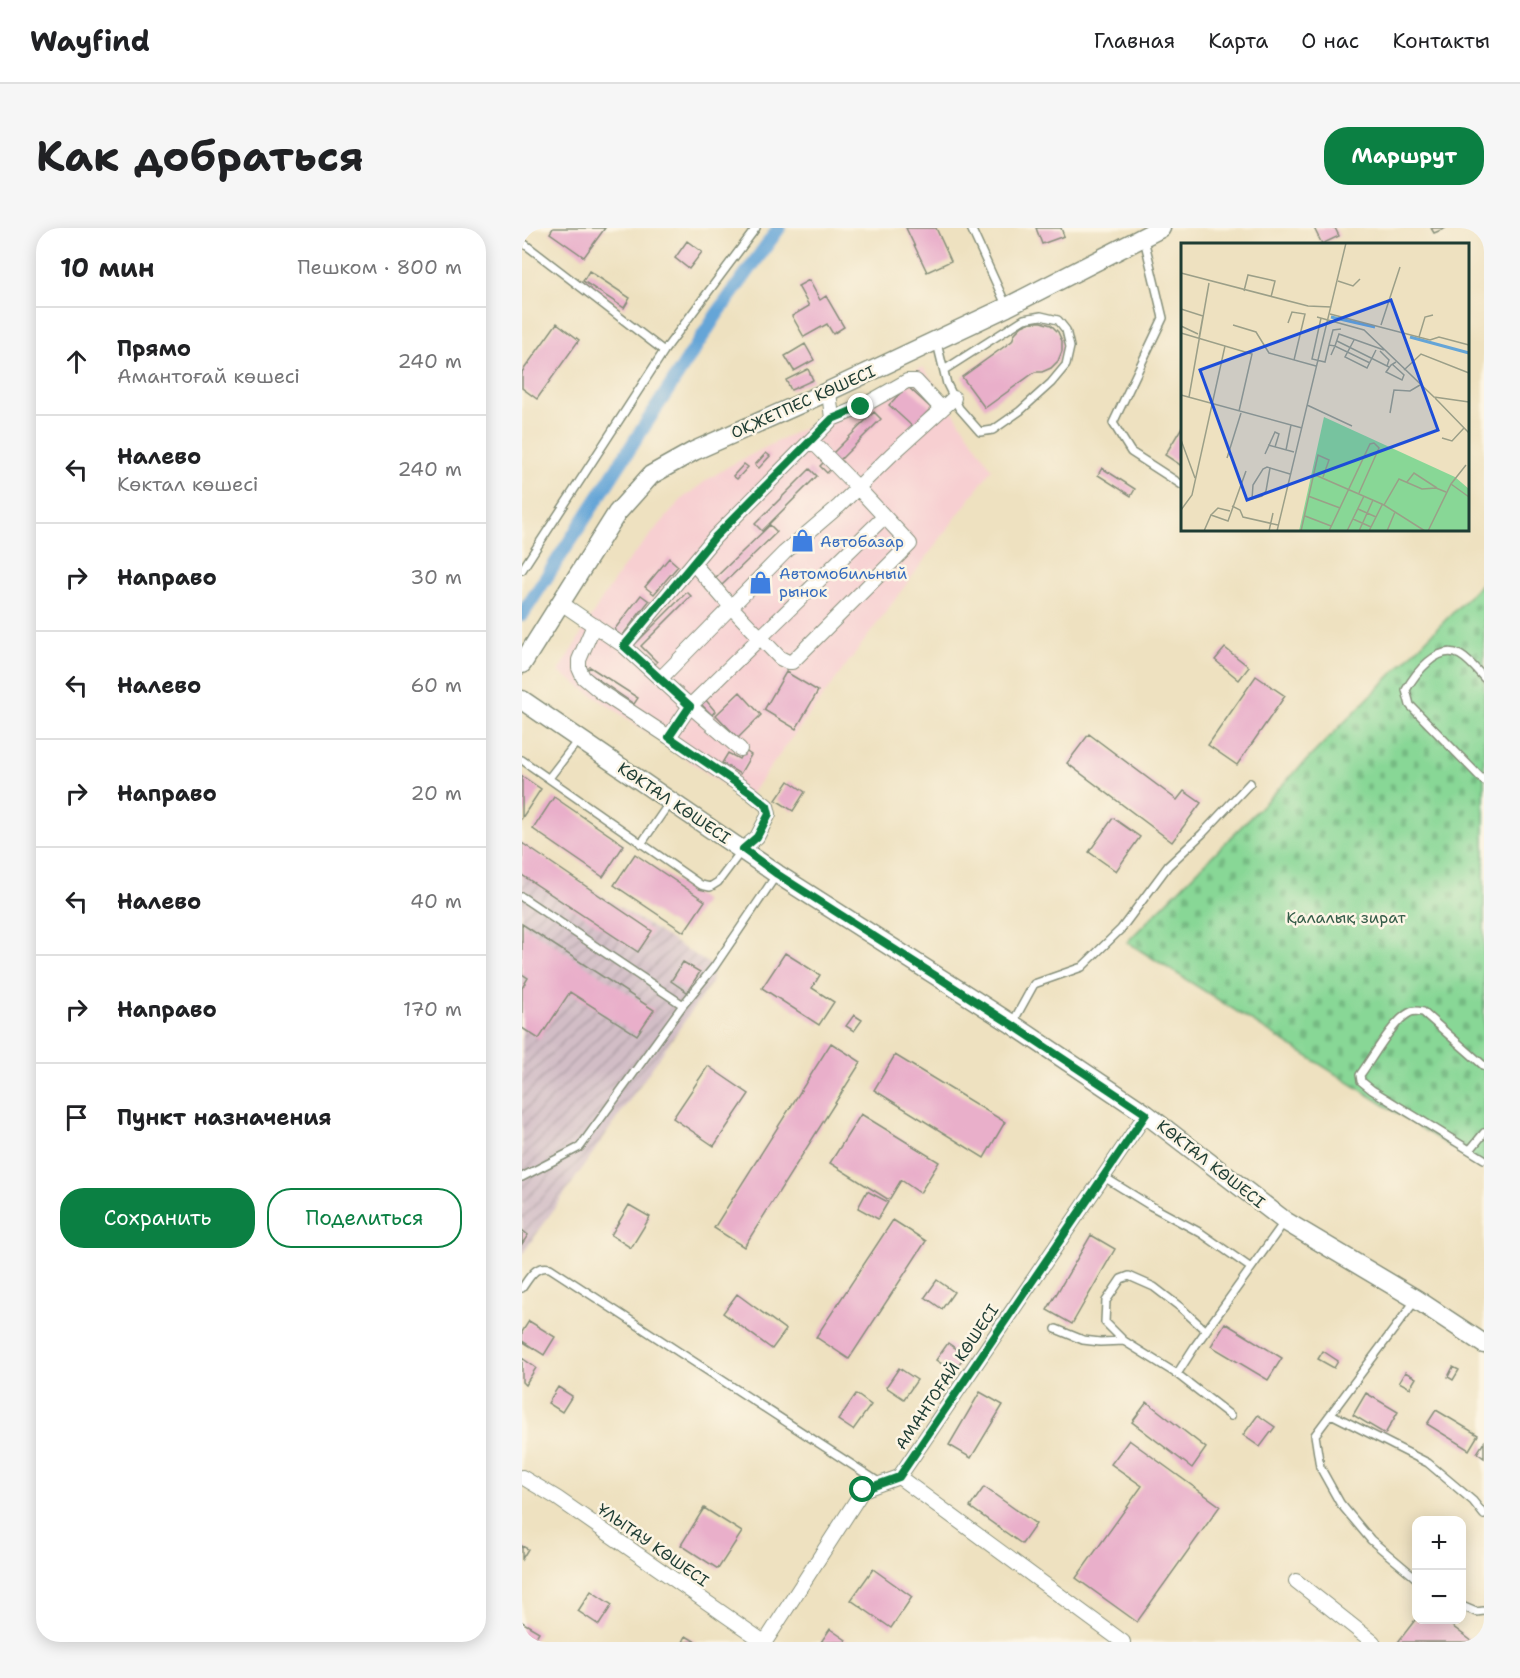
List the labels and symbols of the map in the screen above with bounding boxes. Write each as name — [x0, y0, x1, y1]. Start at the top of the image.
inset map — [1181, 243, 1469, 531]
street label: ОҚЖЕТПЕС КӨШЕСІ — [727, 361, 879, 443]
route end — [847, 393, 873, 419]
shop icon: Автобазар — [789, 528, 815, 554]
place label: Автобазар — [820, 531, 904, 552]
place label: Автомобильный рынок — [779, 563, 907, 602]
shop icon: Автомобильный рынок — [748, 569, 774, 595]
street label: КӨКТАЛ КӨШЕСІ — [614, 758, 735, 849]
park label: Қалалық зират — [1286, 907, 1407, 928]
street label: КӨКТАЛ КӨШЕСІ — [1153, 1115, 1269, 1213]
street label: АМАНТОҒАЙ КӨШЕСІ — [891, 1300, 1004, 1454]
route start — [849, 1476, 875, 1502]
street label: ҰЛЫТАУ КӨШЕСІ — [593, 1499, 713, 1591]

